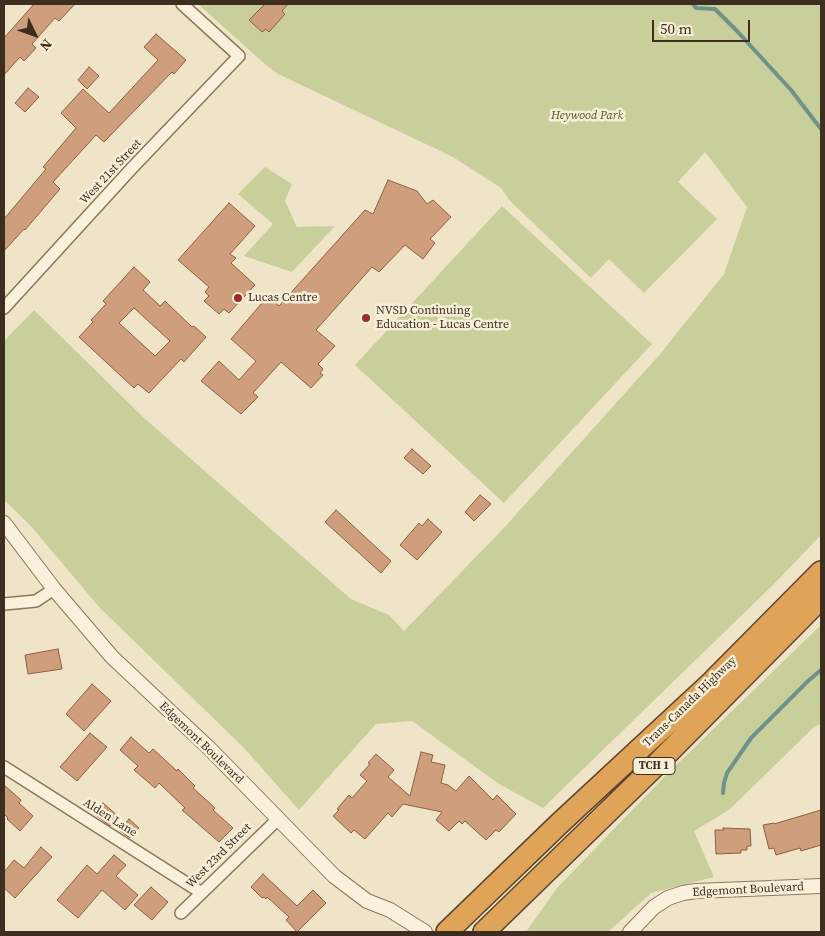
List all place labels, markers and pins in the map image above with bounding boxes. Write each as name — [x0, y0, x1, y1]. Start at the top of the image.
place label: Lucas Centre — [248, 291, 318, 305]
marker: Lucas Centre — [232, 292, 244, 304]
place label: NVSD Continuing Education - Lucas Centre — [376, 304, 509, 332]
marker: NVSD Continuing Education - Lucas Centre — [360, 312, 372, 324]

